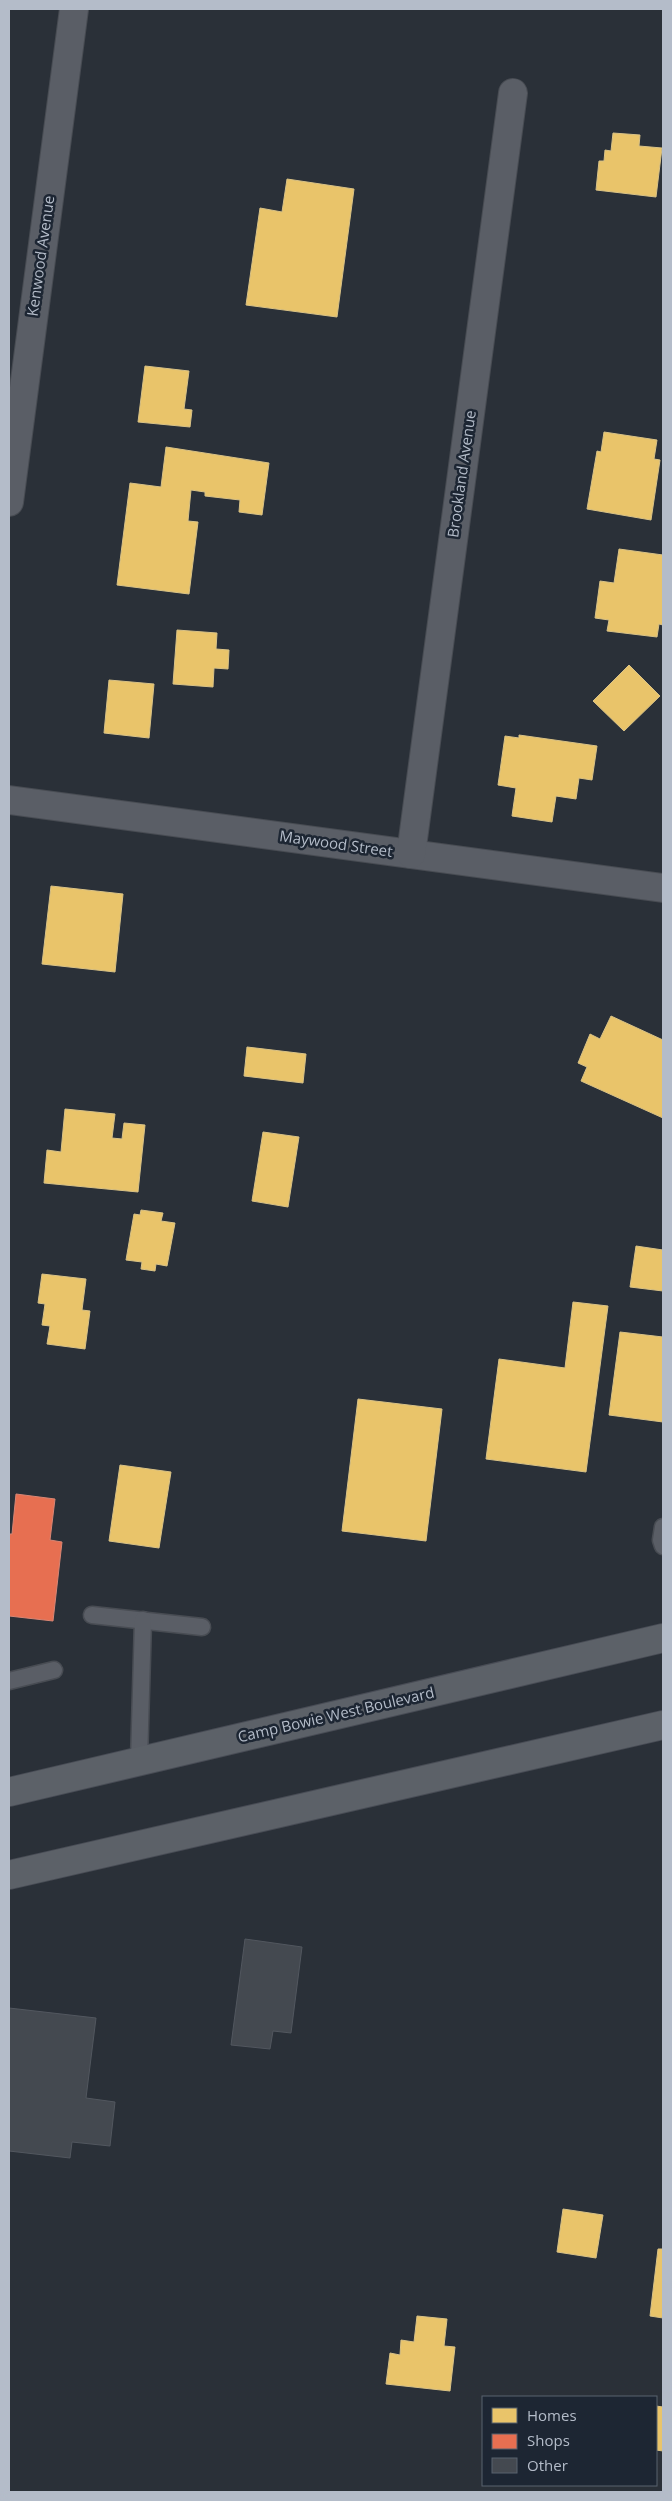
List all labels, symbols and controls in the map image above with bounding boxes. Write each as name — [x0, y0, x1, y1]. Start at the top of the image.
street label: Kenwood Avenue — [22, 194, 58, 318]
street label: Brookland Avenue — [442, 409, 480, 539]
street label: Maywood Street — [278, 825, 394, 861]
street label: Camp Bowie West Boulevard — [236, 1682, 436, 1746]
legend — [482, 2396, 657, 2486]
text: Homes — [527, 2405, 577, 2425]
text: Shops — [527, 2430, 570, 2450]
text: Other — [527, 2455, 568, 2475]

